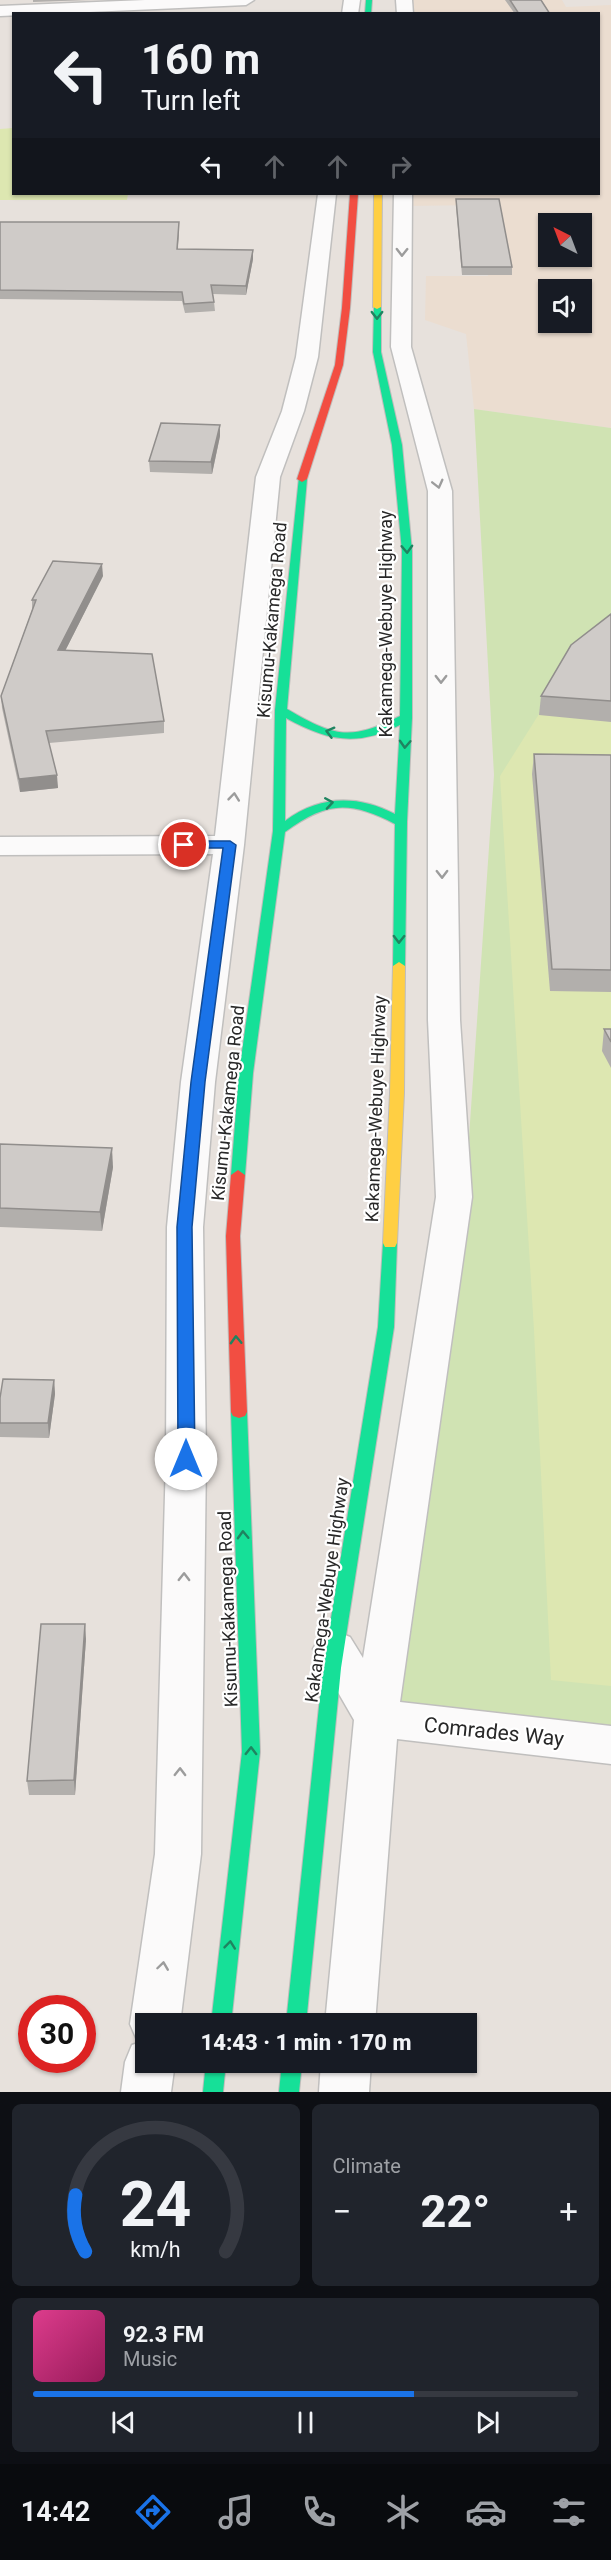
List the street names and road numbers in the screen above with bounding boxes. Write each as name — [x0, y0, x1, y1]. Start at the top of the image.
street label: Kakamega-Webuye Highway — [375, 510, 396, 737]
street label: Kisumu-Kakamega Road — [252, 521, 291, 719]
street label: Kakamega-Webuye Highway — [361, 995, 390, 1223]
street label: Kisumu-Kakamega Road — [207, 1004, 248, 1202]
street label: Kakamega-Webuye Highway — [300, 1476, 353, 1704]
street label: Kisumu-Kakamega Road — [214, 1510, 241, 1708]
street label: Comrades Way — [423, 1713, 565, 1751]

